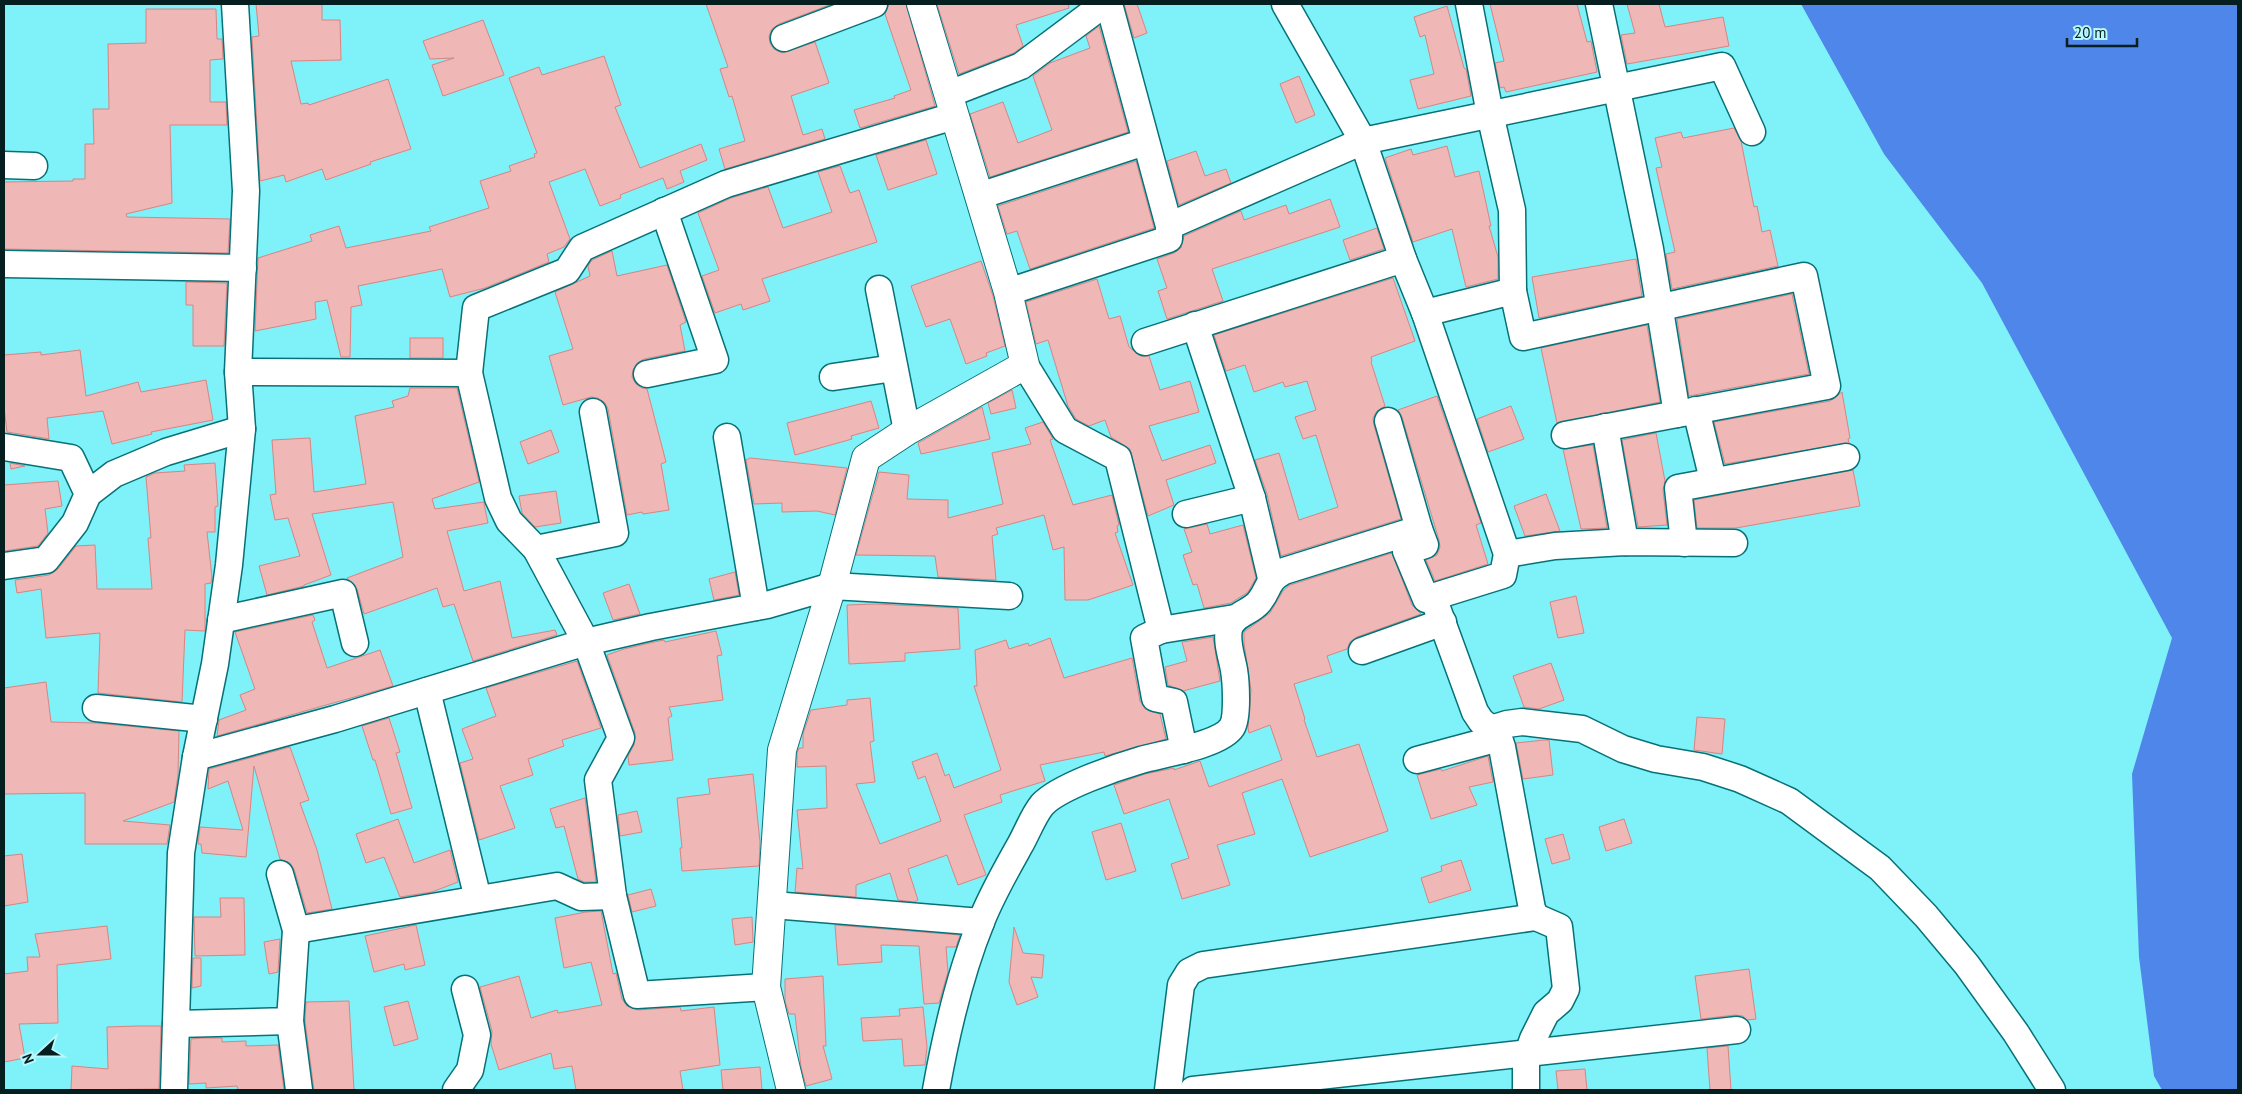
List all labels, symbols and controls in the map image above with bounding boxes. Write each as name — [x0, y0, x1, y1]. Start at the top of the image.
scale bar — [2067, 15, 2137, 47]
text: 20 m — [2074, 23, 2107, 42]
north arrow — [15, 1029, 65, 1079]
text: N — [18, 1051, 38, 1066]

